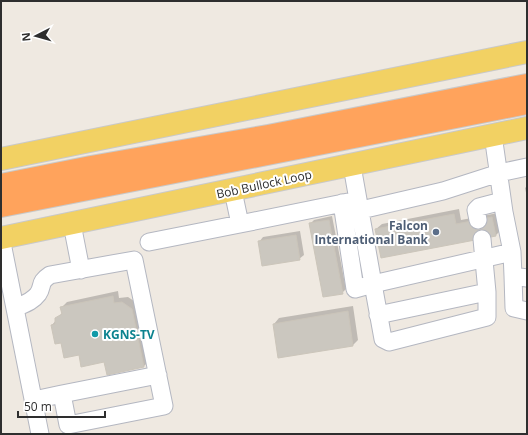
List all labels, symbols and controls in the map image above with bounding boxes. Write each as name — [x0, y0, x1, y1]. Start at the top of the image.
north arrow — [16, 16, 56, 56]
text: N — [18, 32, 33, 42]
street label: Bob Bullock Loop — [215, 166, 313, 202]
place label: Falcon International Bank — [314, 217, 429, 248]
marker: Falcon International Bank — [431, 227, 441, 237]
place label: KGNS-TV — [103, 326, 155, 343]
marker: KGNS-TV — [90, 329, 100, 339]
scale bar — [18, 393, 105, 419]
text: 50 m — [24, 398, 52, 415]

